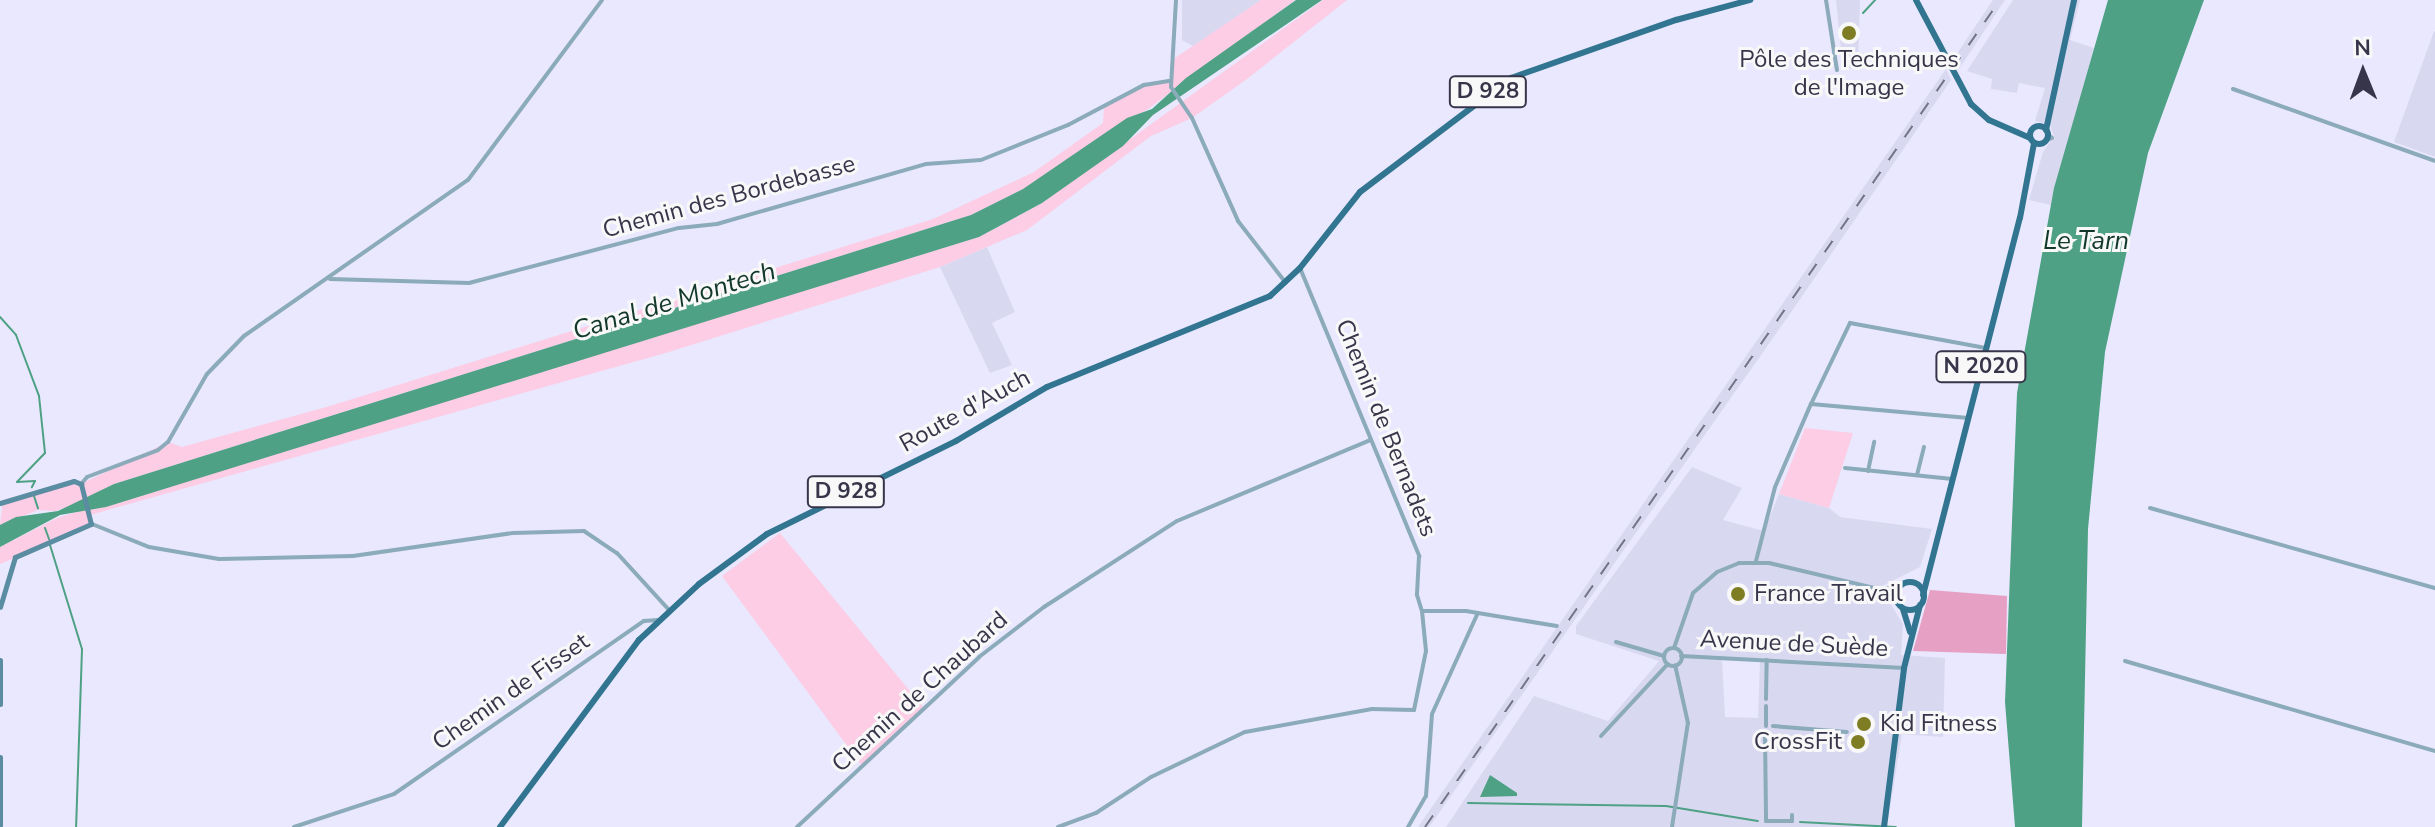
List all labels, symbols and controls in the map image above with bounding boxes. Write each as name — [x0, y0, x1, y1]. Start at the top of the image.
marker: Pôle des Techniques de l'Image — [1840, 24, 1858, 42]
north arrow — [2323, 32, 2403, 112]
text: N — [2354, 33, 2371, 63]
place label: Pôle des Techniques de l'Image — [1739, 46, 1959, 102]
road number: D 928 — [1448, 74, 1528, 110]
street label: Chemin des Bordebasse — [600, 149, 858, 245]
water label: Le Tarn — [2043, 225, 2129, 257]
water label: Canal de Montech — [569, 255, 779, 347]
street label: Chemin de Bernadets — [1329, 315, 1443, 541]
road number: N 2020 — [1935, 349, 2027, 385]
street label: Route d'Auch — [895, 363, 1035, 459]
road number: D 928 — [806, 474, 886, 510]
place label: France Travail — [1754, 580, 1903, 608]
marker: France Travail — [1729, 585, 1747, 603]
street label: Chemin de Chaubard — [826, 606, 1014, 778]
street label: Avenue de Suède — [1699, 625, 1889, 663]
street label: Chemin de Fisset — [427, 627, 595, 757]
place label: Kid Fitness — [1880, 710, 1997, 738]
marker: Kid Fitness — [1855, 715, 1873, 733]
place label: CrossFit — [1754, 728, 1842, 756]
marker: CrossFit — [1849, 733, 1867, 751]

